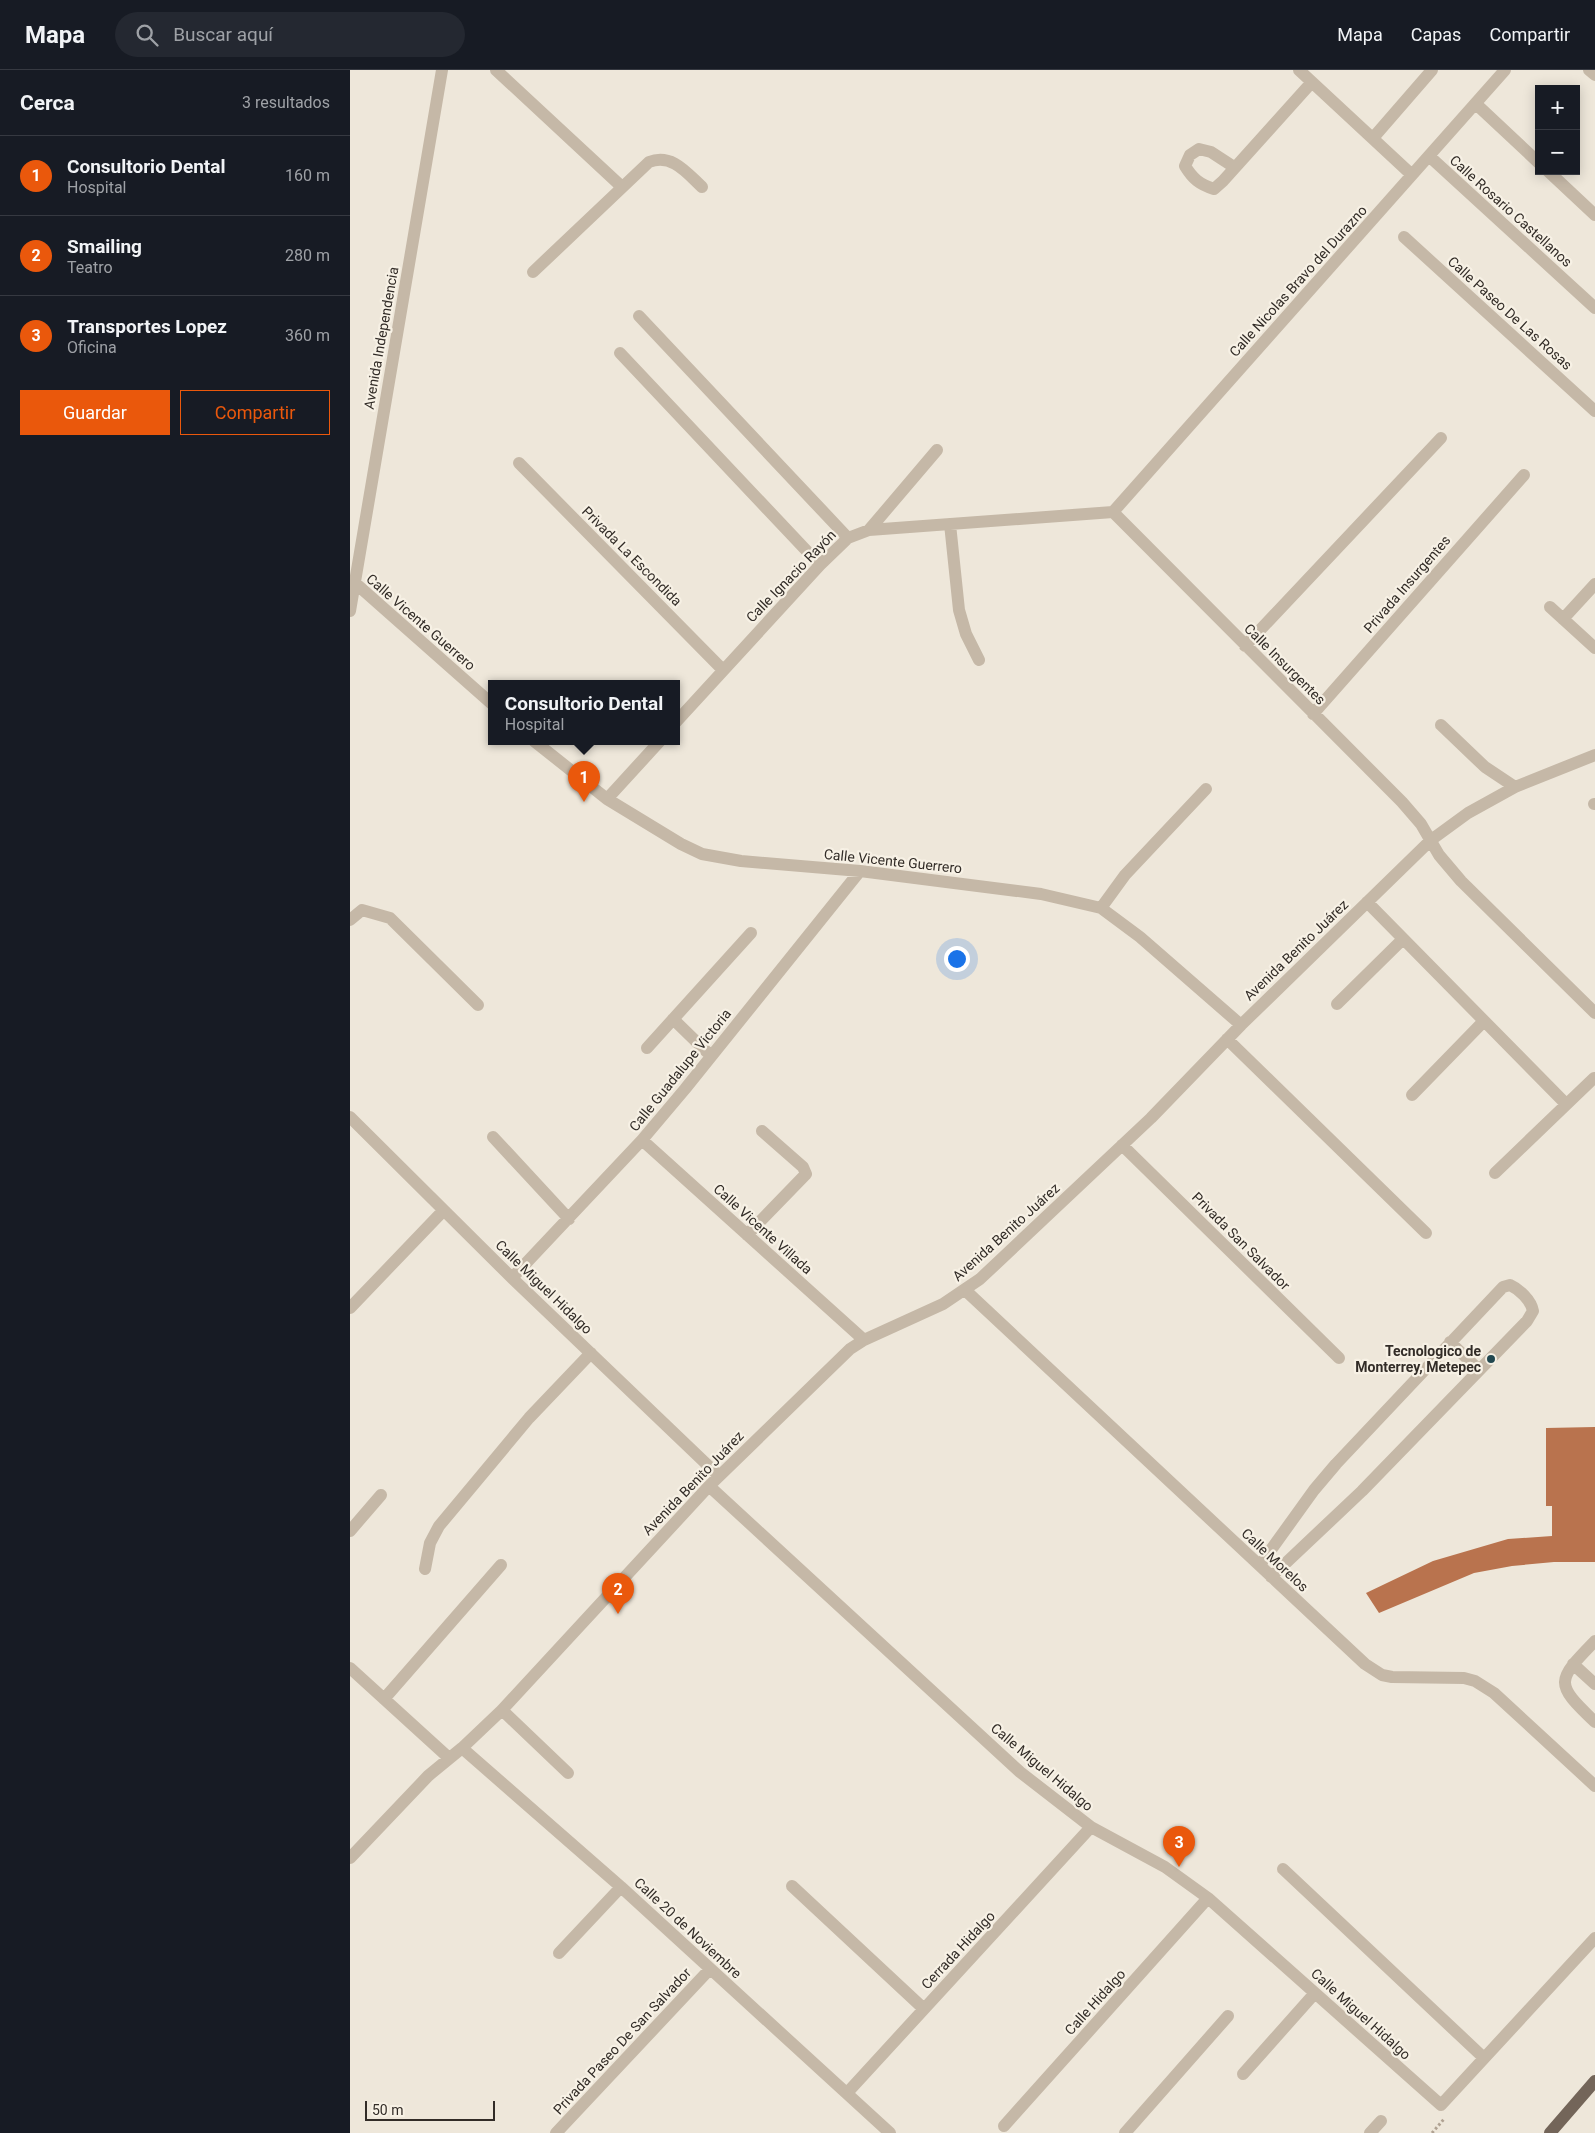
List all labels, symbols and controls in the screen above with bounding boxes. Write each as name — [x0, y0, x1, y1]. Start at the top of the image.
search box — [115, 12, 465, 57]
text: Mapa — [25, 21, 85, 49]
icon: search — [133, 21, 161, 49]
text: Buscar aquí — [173, 23, 273, 46]
text: Mapa — [1337, 24, 1383, 45]
text: Capas — [1411, 24, 1461, 45]
text: Compartir — [1489, 24, 1570, 45]
map controls — [1535, 85, 1580, 175]
button: + — [1535, 85, 1580, 130]
text: Cerca — [20, 91, 75, 115]
text: 3 resultados — [242, 93, 330, 112]
button: − — [1535, 130, 1580, 175]
street label: Calle Rosario Castellanos — [1447, 152, 1575, 270]
text: Consultorio Dental — [67, 155, 225, 178]
text: 1 — [31, 166, 41, 185]
text: 160 m — [285, 166, 330, 185]
text: Hospital — [67, 178, 127, 197]
street label: Calle Nicolas Bravo del Durazno — [1226, 202, 1370, 360]
text: Smailing — [67, 235, 142, 258]
text: 2 — [31, 246, 41, 265]
text: 280 m — [285, 246, 330, 265]
street label: Calle Paseo De Las Rosas — [1445, 253, 1575, 373]
text: Teatro — [67, 258, 113, 277]
street label: Avenida Independencia — [361, 266, 401, 410]
text: Transportes Lopez — [67, 315, 227, 338]
text: 3 — [31, 326, 41, 345]
text: 360 m — [285, 326, 330, 345]
text: Oficina — [67, 338, 117, 357]
button: Guardar — [20, 390, 170, 435]
button: Compartir — [180, 390, 330, 435]
street label: Privada La Escondida — [579, 503, 685, 609]
street label: Calle Ignacio Rayón — [743, 527, 839, 625]
street label: Privada Insurgentes — [1360, 532, 1454, 636]
street label: Calle Vicente Guerrero — [363, 570, 479, 674]
street label: Calle Insurgentes — [1241, 620, 1329, 708]
popup — [488, 680, 680, 745]
text: Consultorio Dental — [505, 692, 663, 715]
text: Hospital — [505, 715, 564, 734]
pin: 1 — [568, 761, 600, 802]
street label: Calle Vicente Guerrero — [823, 846, 963, 876]
street label: Avenida Benito Juárez — [1241, 896, 1351, 1004]
your location — [944, 946, 970, 972]
street label: Calle Guadalupe Victoria — [626, 1006, 734, 1134]
street label: Avenida Benito Juárez — [949, 1180, 1063, 1284]
street label: Calle Vicente Villada — [710, 1181, 816, 1277]
street label: Privada San Salvador — [1189, 1189, 1293, 1293]
street label: Calle Miguel Hidalgo — [492, 1237, 596, 1337]
place label: Tecnologico de Monterrey, Metepec — [1355, 1343, 1481, 1375]
marker: Tecnologico de Monterrey, Metepec — [1485, 1353, 1497, 1365]
street label: Avenida Benito Juárez — [639, 1428, 747, 1538]
street label: Calle Morelos — [1238, 1525, 1312, 1595]
pin: 2 — [602, 1573, 634, 1614]
street label: Calle Miguel Hidalgo — [988, 1720, 1096, 1814]
pin: 3 — [1163, 1826, 1195, 1867]
street label: Calle 20 de Noviembre — [631, 1874, 745, 1982]
street label: Cerrada Hidalgo — [918, 1908, 998, 1992]
street label: Privada Paseo De San Salvador — [550, 1964, 694, 2117]
street label: Calle Miguel Hidalgo — [1308, 1965, 1414, 2063]
street label: Calle Hidalgo — [1061, 1966, 1129, 2038]
scale bar — [365, 2098, 495, 2121]
text: 50 m — [372, 2102, 404, 2118]

